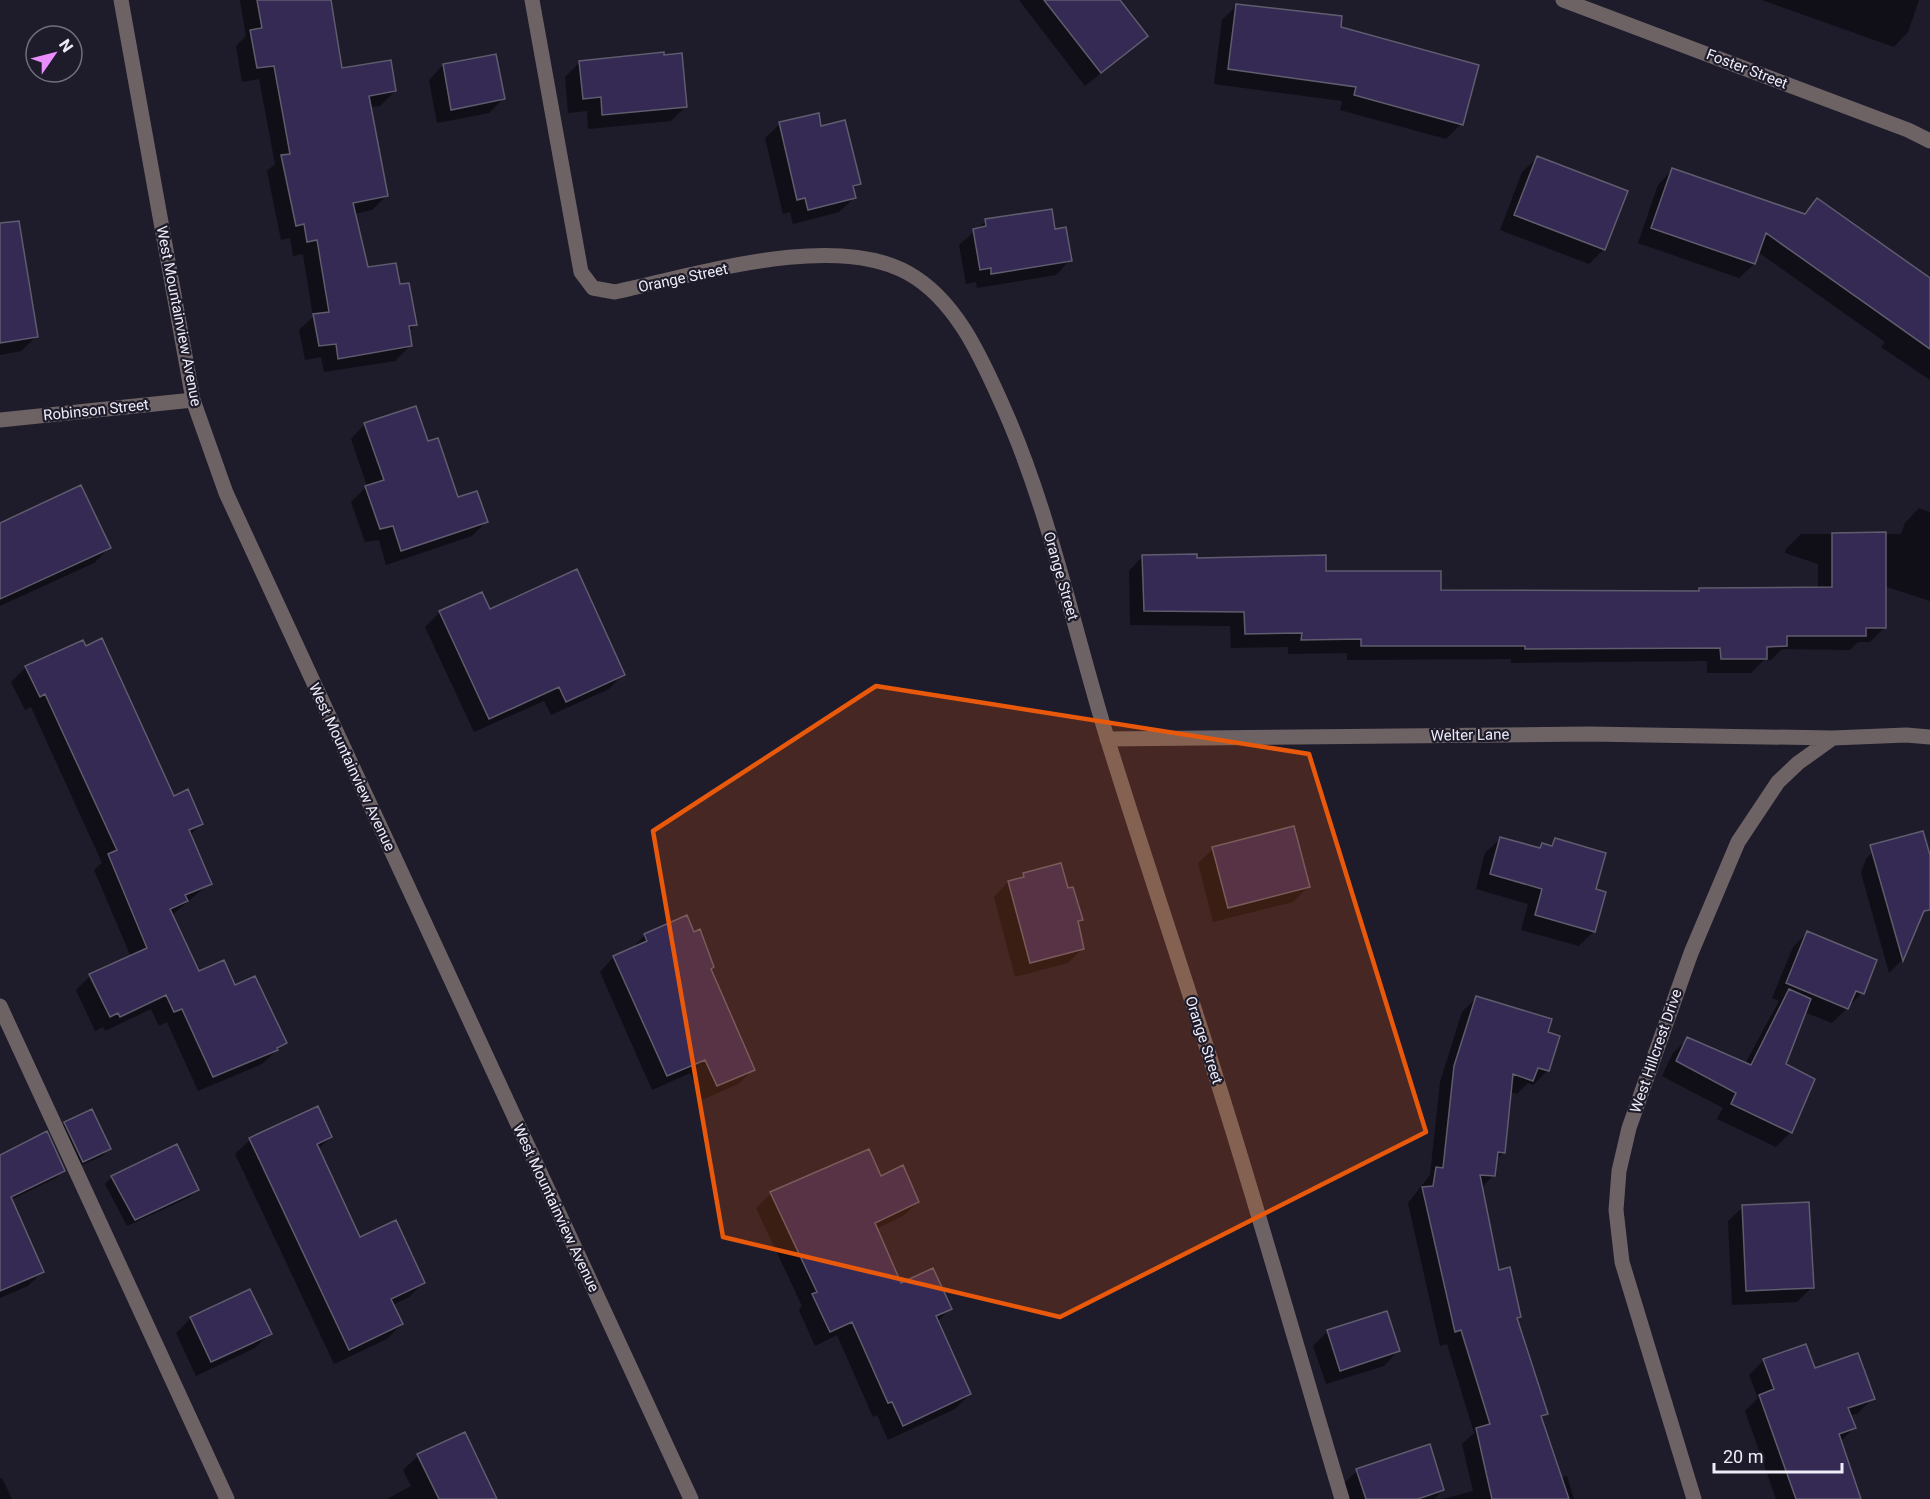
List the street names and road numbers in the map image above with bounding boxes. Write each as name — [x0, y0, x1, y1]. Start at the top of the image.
street label: Foster Street — [1704, 45, 1790, 93]
street label: West Mountainview Avenue — [153, 224, 205, 408]
street label: Orange Street — [637, 260, 730, 296]
street label: Robinson Street — [42, 395, 150, 424]
street label: Orange Street — [1040, 530, 1082, 622]
street label: West Mountainview Avenue — [305, 680, 399, 854]
street label: Welter Lane — [1430, 725, 1510, 745]
street label: West Hillcrest Drive — [1626, 987, 1686, 1115]
street label: Orange Street — [1181, 994, 1227, 1086]
street label: West Mountainview Avenue — [509, 1121, 603, 1295]

